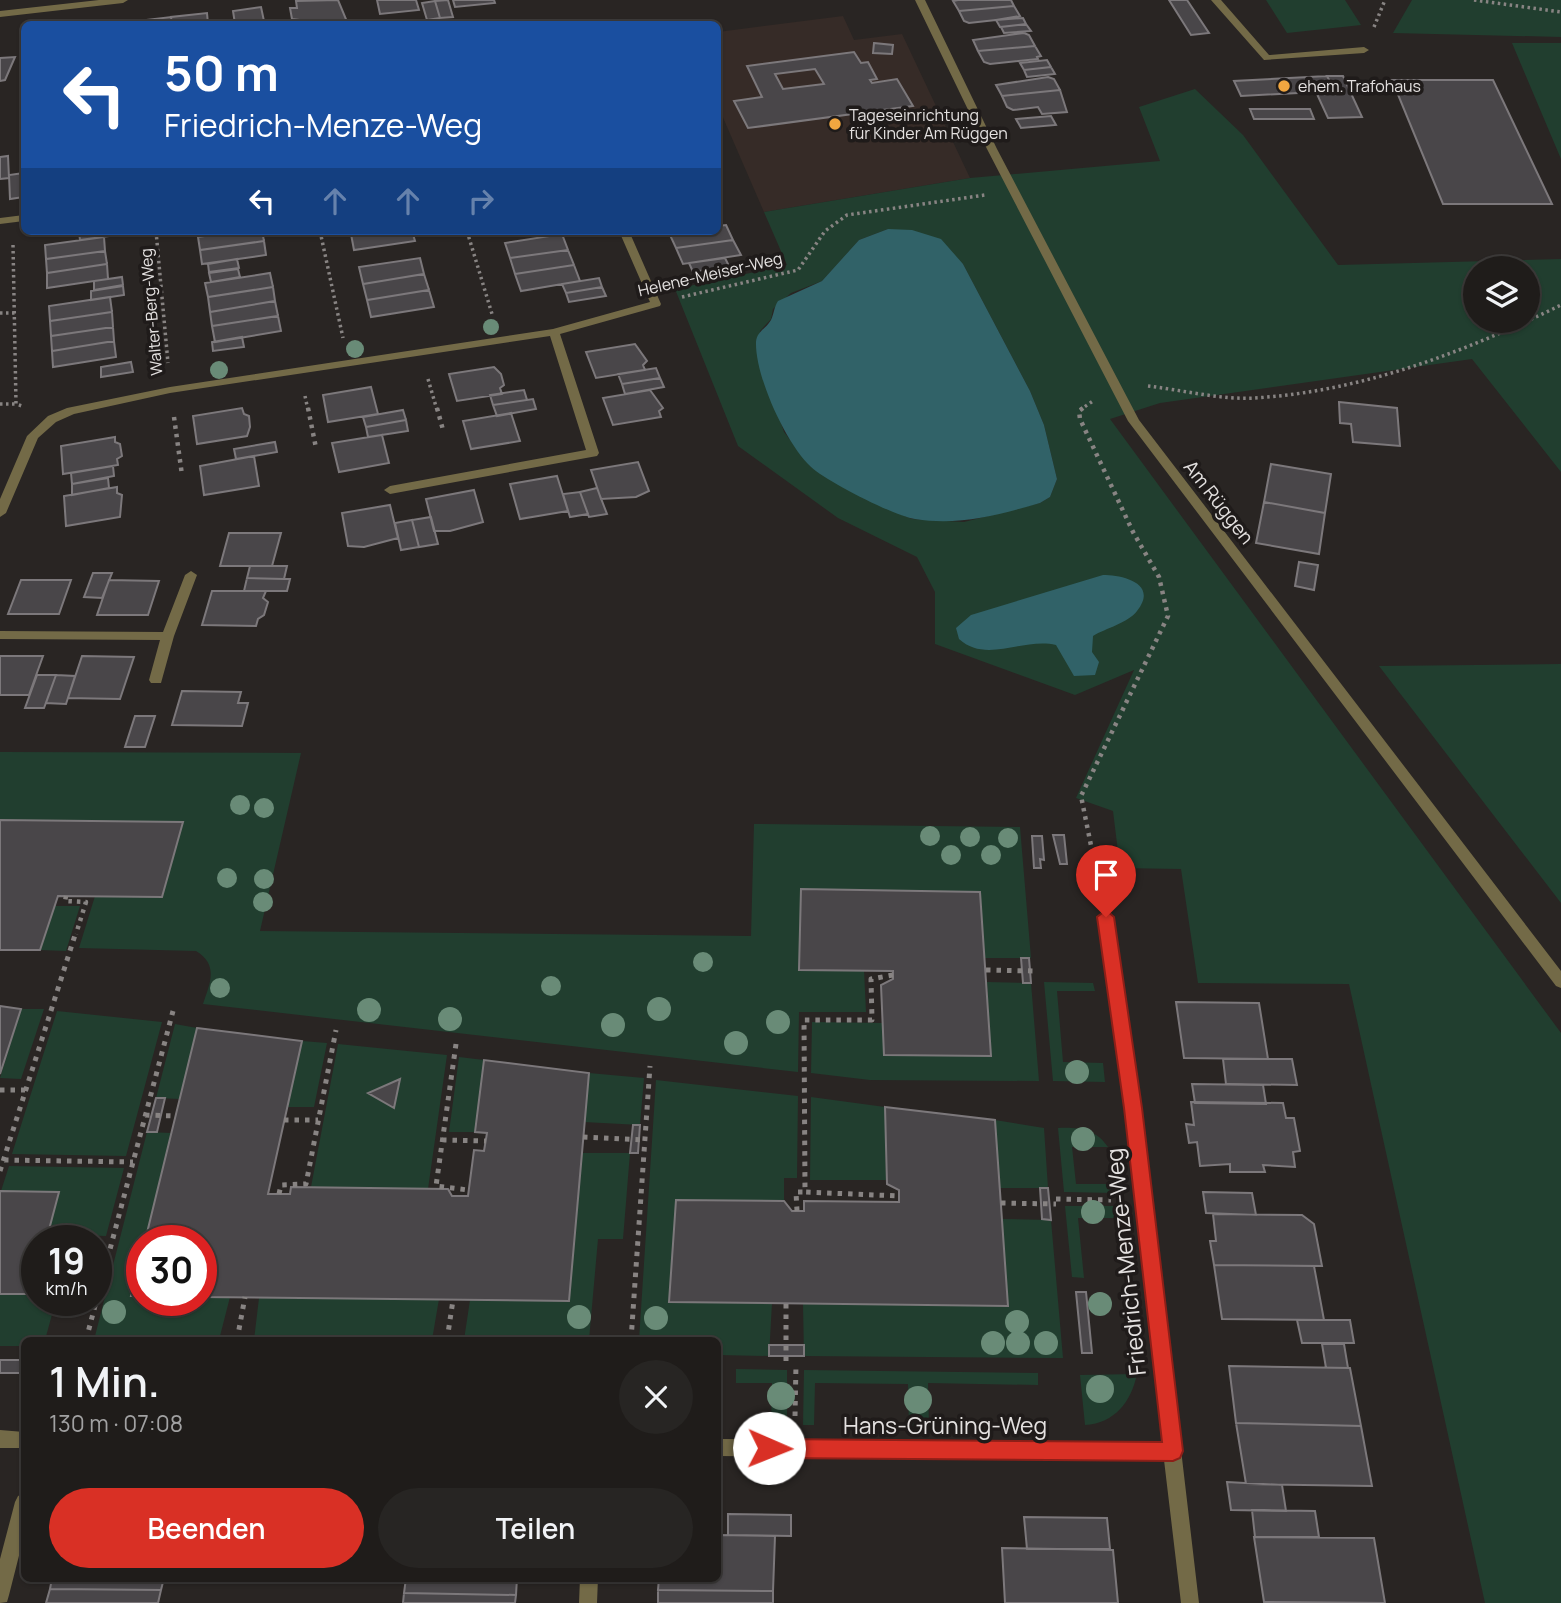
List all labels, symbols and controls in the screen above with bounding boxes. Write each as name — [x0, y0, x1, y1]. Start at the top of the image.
text: 50 m — [164, 39, 279, 106]
icon: left — [49, 49, 140, 140]
place label: ehem. Trafohaus — [1298, 75, 1421, 97]
marker: ehem. Trafohaus — [1276, 78, 1292, 94]
text: Friedrich-Menze-Weg — [164, 103, 482, 147]
place label: Tageseinrichtung für Kinder Am Rüggen — [849, 104, 1008, 144]
marker: Tageseinrichtung für Kinder Am Rüggen — [827, 116, 843, 132]
icon: left — [243, 182, 281, 220]
icon: ahead — [316, 182, 354, 220]
icon: ahead — [389, 182, 427, 220]
icon: right — [462, 182, 500, 220]
street label: Walter-Berg-Weg — [134, 247, 168, 377]
street label: Helene-Meiser-Weg — [636, 247, 784, 301]
map controls — [1463, 256, 1540, 333]
button: layers — [1463, 256, 1540, 333]
street label: Am Rüggen — [1178, 455, 1260, 549]
pin — [1076, 845, 1136, 917]
icon: arrive — [1087, 856, 1125, 894]
street label: Friedrich-Menze-Weg — [1097, 1147, 1153, 1377]
speed limit sign: 30 — [126, 1225, 217, 1316]
text: 19 — [48, 1237, 85, 1285]
text: km/h — [46, 1276, 87, 1300]
text: 1 Min. — [49, 1352, 160, 1410]
button: close — [619, 1360, 693, 1434]
text: 130 m · 07:08 — [49, 1407, 183, 1439]
street label: Hans-Grüning-Weg — [843, 1409, 1047, 1441]
position arrow — [732, 1411, 806, 1485]
button: Beenden — [49, 1488, 364, 1568]
button: Teilen — [378, 1488, 693, 1568]

